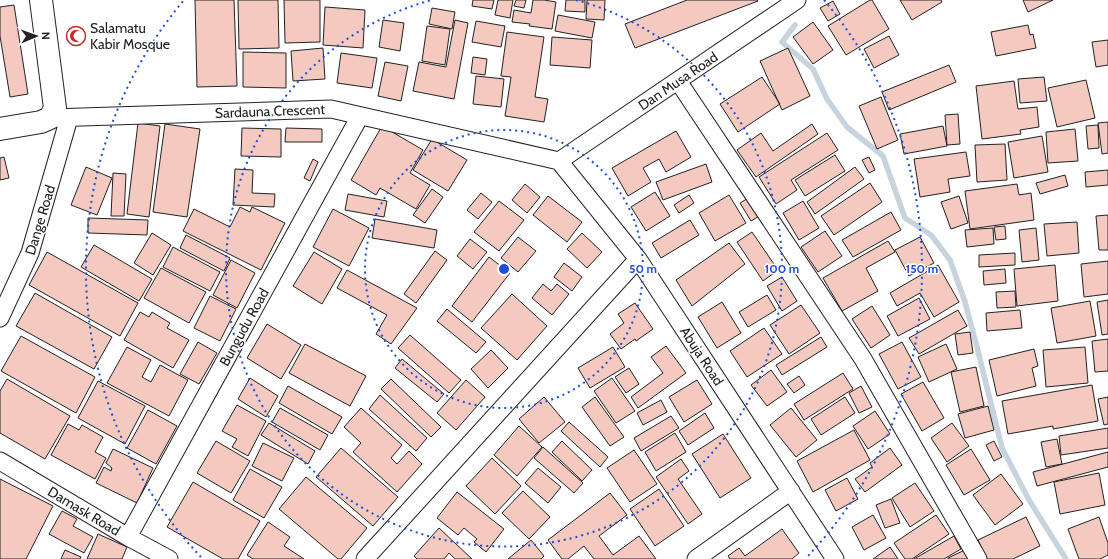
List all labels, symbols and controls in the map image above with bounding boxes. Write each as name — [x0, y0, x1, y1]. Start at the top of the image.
north arrow — [16, 16, 56, 56]
place label: Salamatu Kabir Mosque — [90, 19, 170, 53]
mosque icon: Salamatu Kabir Mosque — [65, 25, 87, 47]
text: N — [39, 32, 53, 40]
street label: Dan Musa Road — [635, 48, 721, 114]
street label: Sardauna Crescent — [215, 100, 326, 122]
street label: Dange Road — [21, 183, 59, 257]
text: 50 m — [629, 261, 657, 276]
text: 100 m — [765, 261, 799, 276]
text: 150 m — [906, 261, 938, 276]
centre of rings — [497, 262, 511, 276]
street label: Bungudu Road — [215, 285, 273, 369]
street label: Abuja Road — [676, 323, 728, 389]
street label: Damask Road — [44, 482, 124, 540]

